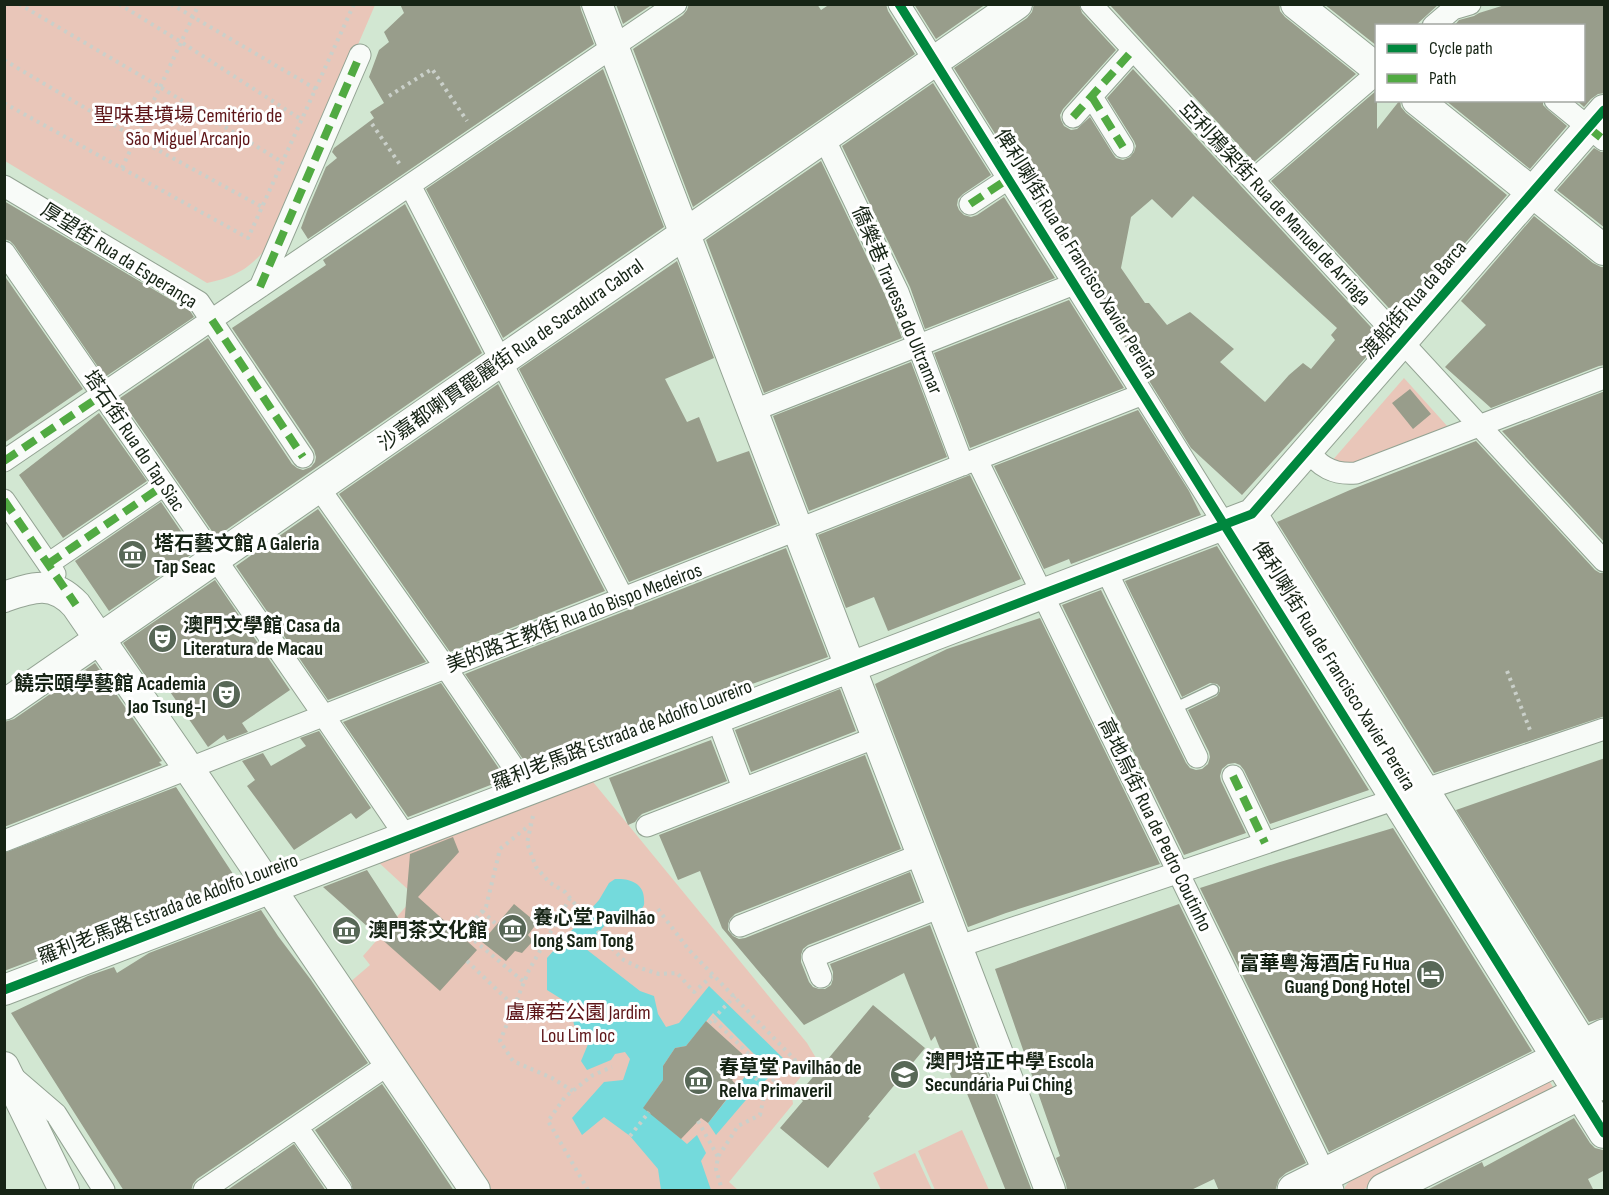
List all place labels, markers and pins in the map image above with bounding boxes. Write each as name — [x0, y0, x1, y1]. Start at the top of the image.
place label: 塔石藝文館 A Galeria Tap Seac — [154, 532, 319, 579]
museum icon: 塔石藝文館 A Galeria Tap Seac — [117, 539, 149, 571]
place label: 澳門文學館 Casa da Literatura de Macau — [183, 614, 340, 661]
theatre icon: 澳門文學館 Casa da Literatura de Macau — [146, 622, 178, 654]
place label: 饒宗頤學藝館 Academia Jao Tsung-I — [14, 672, 206, 719]
theatre icon: 饒宗頤學藝館 Academia Jao Tsung-I — [211, 679, 243, 711]
place label: 養心堂 Pavilhão Iong Sam Tong — [533, 906, 655, 953]
museum icon: 養心堂 Pavilhão Iong Sam Tong — [496, 913, 528, 945]
museum icon: 澳門茶文化館 — [331, 915, 363, 947]
place label: 澳門茶文化館 — [368, 919, 488, 943]
place label: 富華粵海酒店 Fu Hua Guang Dong Hotel — [1239, 952, 1410, 999]
hotel icon: 富華粵海酒店 Fu Hua Guang Dong Hotel — [1415, 959, 1447, 991]
place label: 澳門培正中學 Escola Secundária Pui Ching — [925, 1050, 1094, 1097]
place label: 春草堂 Pavilhão de Relva Primaveril — [719, 1056, 862, 1103]
school or university icon: 澳門培正中學 Escola Secundária Pui Ching — [888, 1058, 920, 1090]
museum icon: 春草堂 Pavilhão de Relva Primaveril — [682, 1064, 714, 1096]

